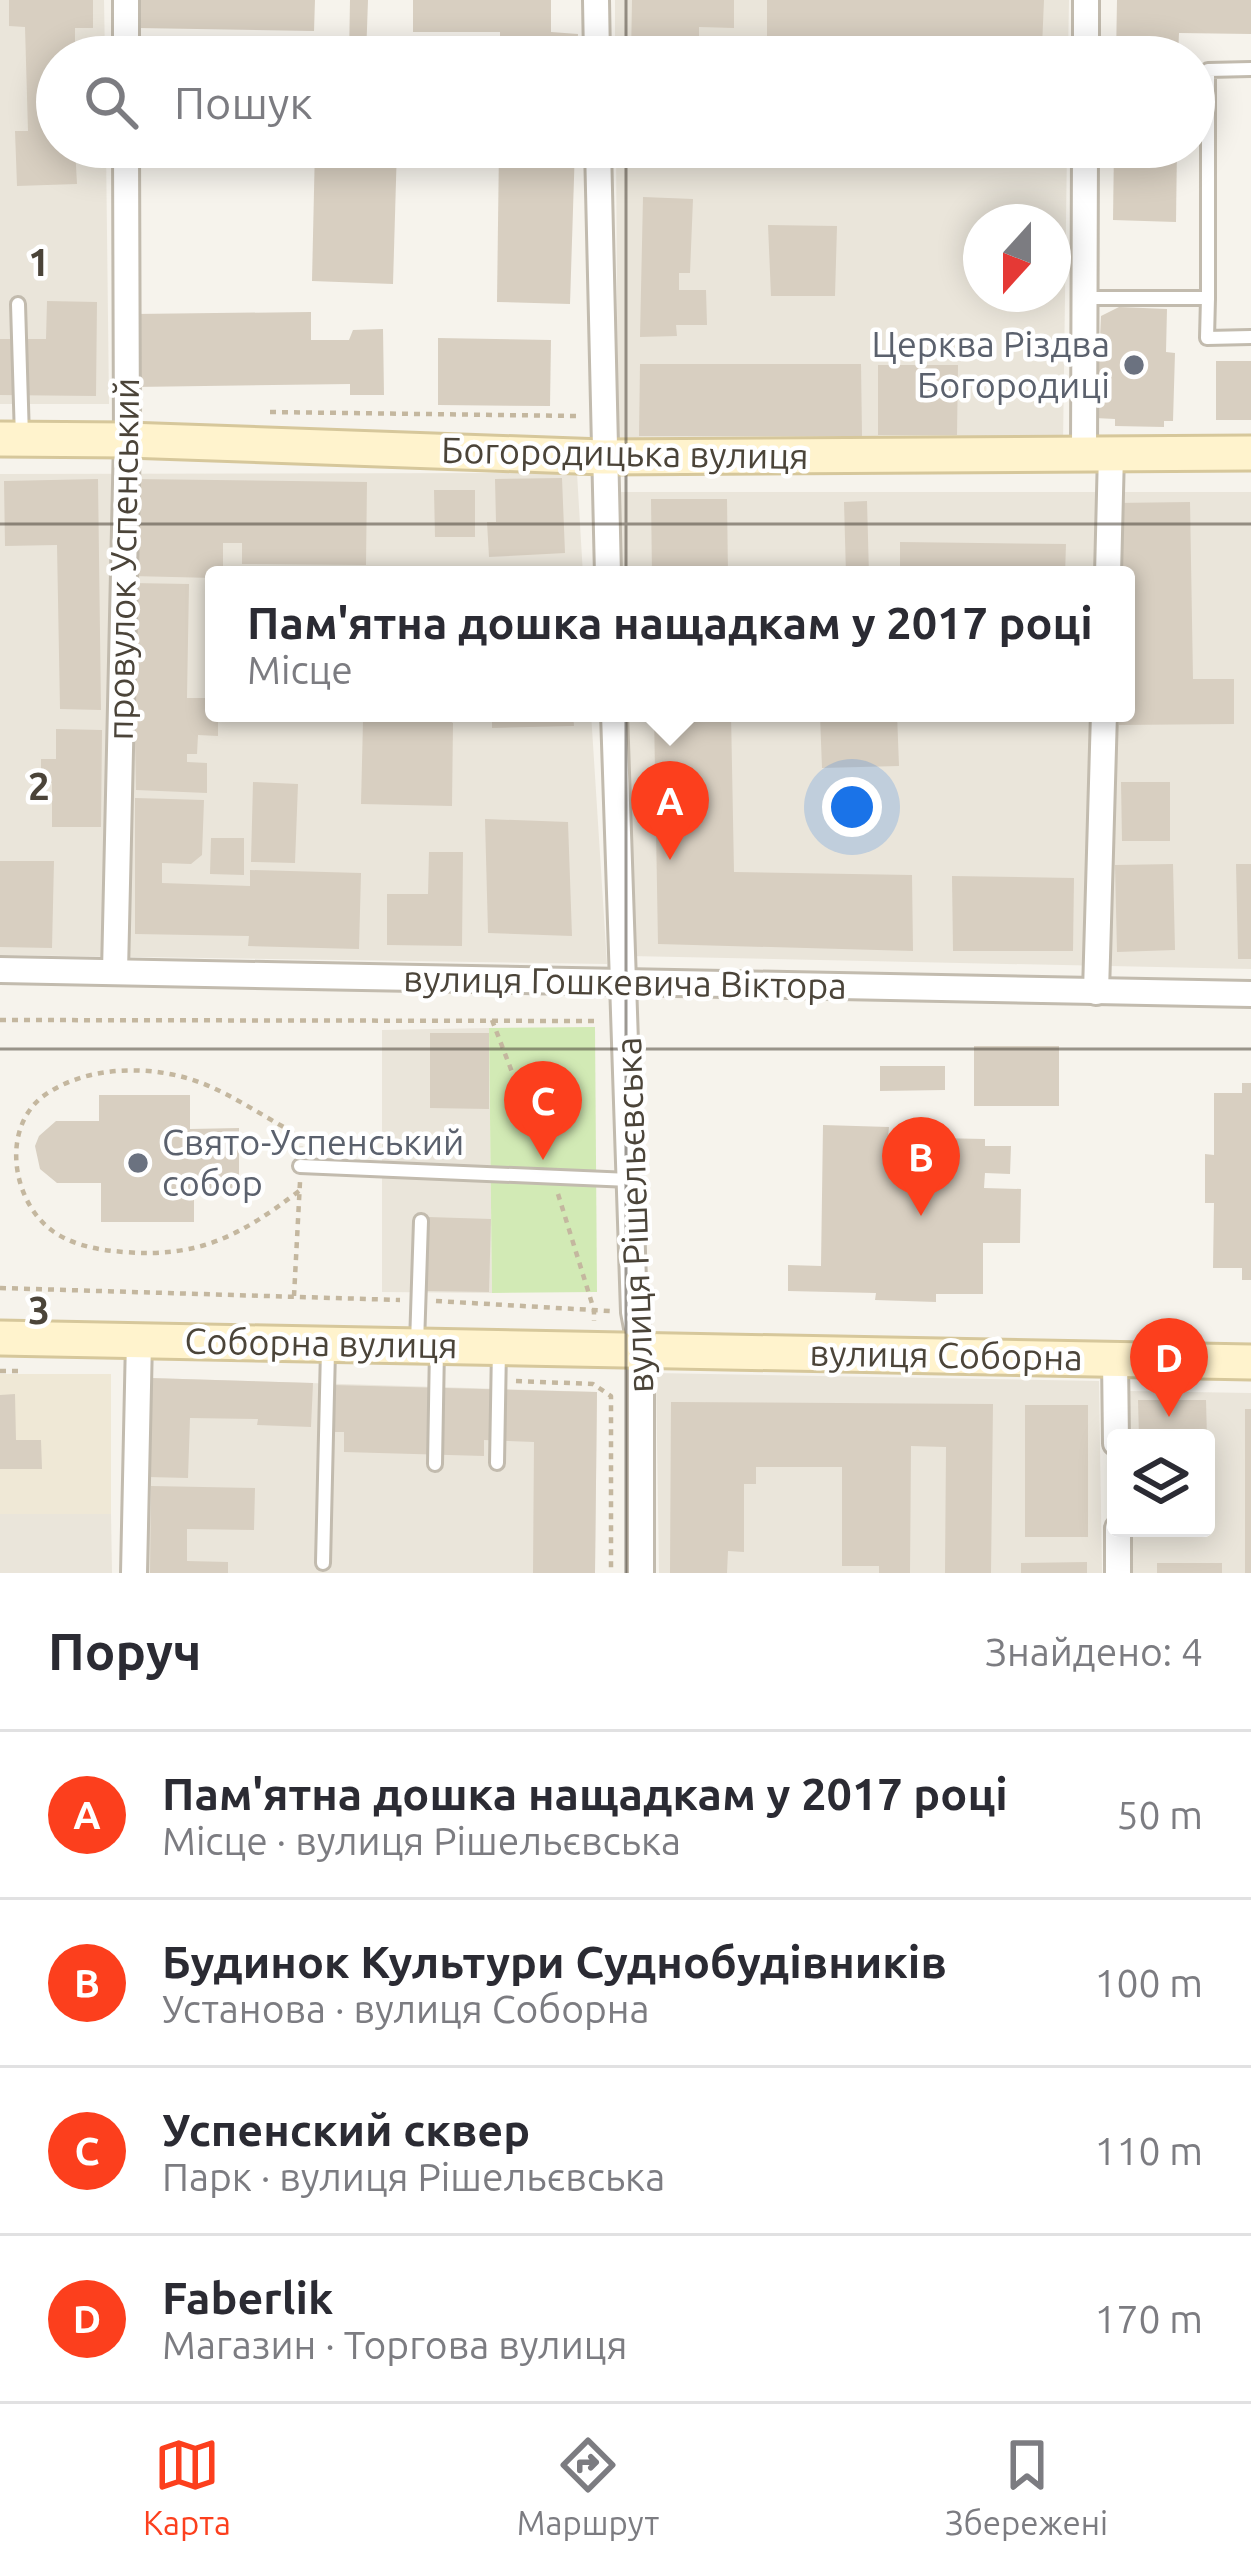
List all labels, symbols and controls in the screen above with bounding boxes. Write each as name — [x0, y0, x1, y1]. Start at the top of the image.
search box — [36, 36, 1215, 168]
icon: search — [78, 69, 144, 135]
text: Пошук — [174, 77, 313, 128]
north arrow — [963, 204, 1071, 312]
text: 1 — [28, 240, 50, 283]
place label: Церква Різдва Богородиці — [872, 323, 1110, 405]
marker: Церква Різдва Богородиці — [1121, 352, 1147, 378]
street label: провулок Успенський — [99, 377, 146, 741]
street label: Богородицька вулиця — [441, 429, 809, 476]
popup — [205, 566, 1135, 722]
text: Пам'ятна дошка нащадкам у 2017 році — [247, 597, 1093, 648]
text: Місце — [247, 648, 353, 691]
pin: A — [631, 761, 709, 860]
text: 2 — [28, 764, 50, 807]
your location — [822, 777, 882, 837]
street label: вулиця Гошкевича Віктора — [403, 957, 847, 1006]
street label: вулиця Рішельєвська — [607, 1036, 660, 1394]
pin: C — [504, 1061, 582, 1160]
pin: B — [882, 1117, 960, 1216]
place label: Свято-Успенський собор — [162, 1121, 464, 1203]
marker: Свято-Успенський собор — [125, 1150, 151, 1176]
text: 3 — [28, 1288, 50, 1331]
pin: D — [1130, 1318, 1208, 1417]
street label: Соборна вулиця — [184, 1320, 458, 1365]
street label: вулиця Соборна — [809, 1332, 1083, 1377]
map controls — [1107, 1429, 1215, 1537]
button: layers — [1107, 1429, 1215, 1537]
text: Поруч — [48, 1622, 201, 1680]
text: Знайдено: 4 — [985, 1630, 1203, 1673]
text: Пам'ятна дошка нащадкам у 2017 році — [162, 1768, 1008, 1819]
text: A — [73, 1793, 101, 1836]
text: 50 m — [1116, 1793, 1203, 1836]
text: Місце · вулиця Рішельєвська — [162, 1819, 681, 1862]
text: Будинок Культури Суднобудівників — [162, 1936, 947, 1987]
text: B — [74, 1961, 100, 2004]
text: 100 m — [1094, 1961, 1203, 2004]
text: Установа · вулиця Соборна — [162, 1987, 650, 2030]
text: Успенский сквер — [162, 2104, 530, 2155]
text: C — [75, 2129, 99, 2172]
text: 110 m — [1094, 2129, 1203, 2172]
text: Парк · вулиця Рішельєвська — [162, 2155, 665, 2198]
text: Faberlik — [162, 2272, 333, 2323]
text: D — [73, 2297, 101, 2340]
text: 170 m — [1094, 2297, 1203, 2340]
text: Магазин · Торгова вулиця — [162, 2323, 627, 2366]
tab: Карта — [143, 2432, 231, 2541]
tab: Маршрут — [517, 2432, 659, 2541]
tab: Збережені — [945, 2432, 1108, 2541]

